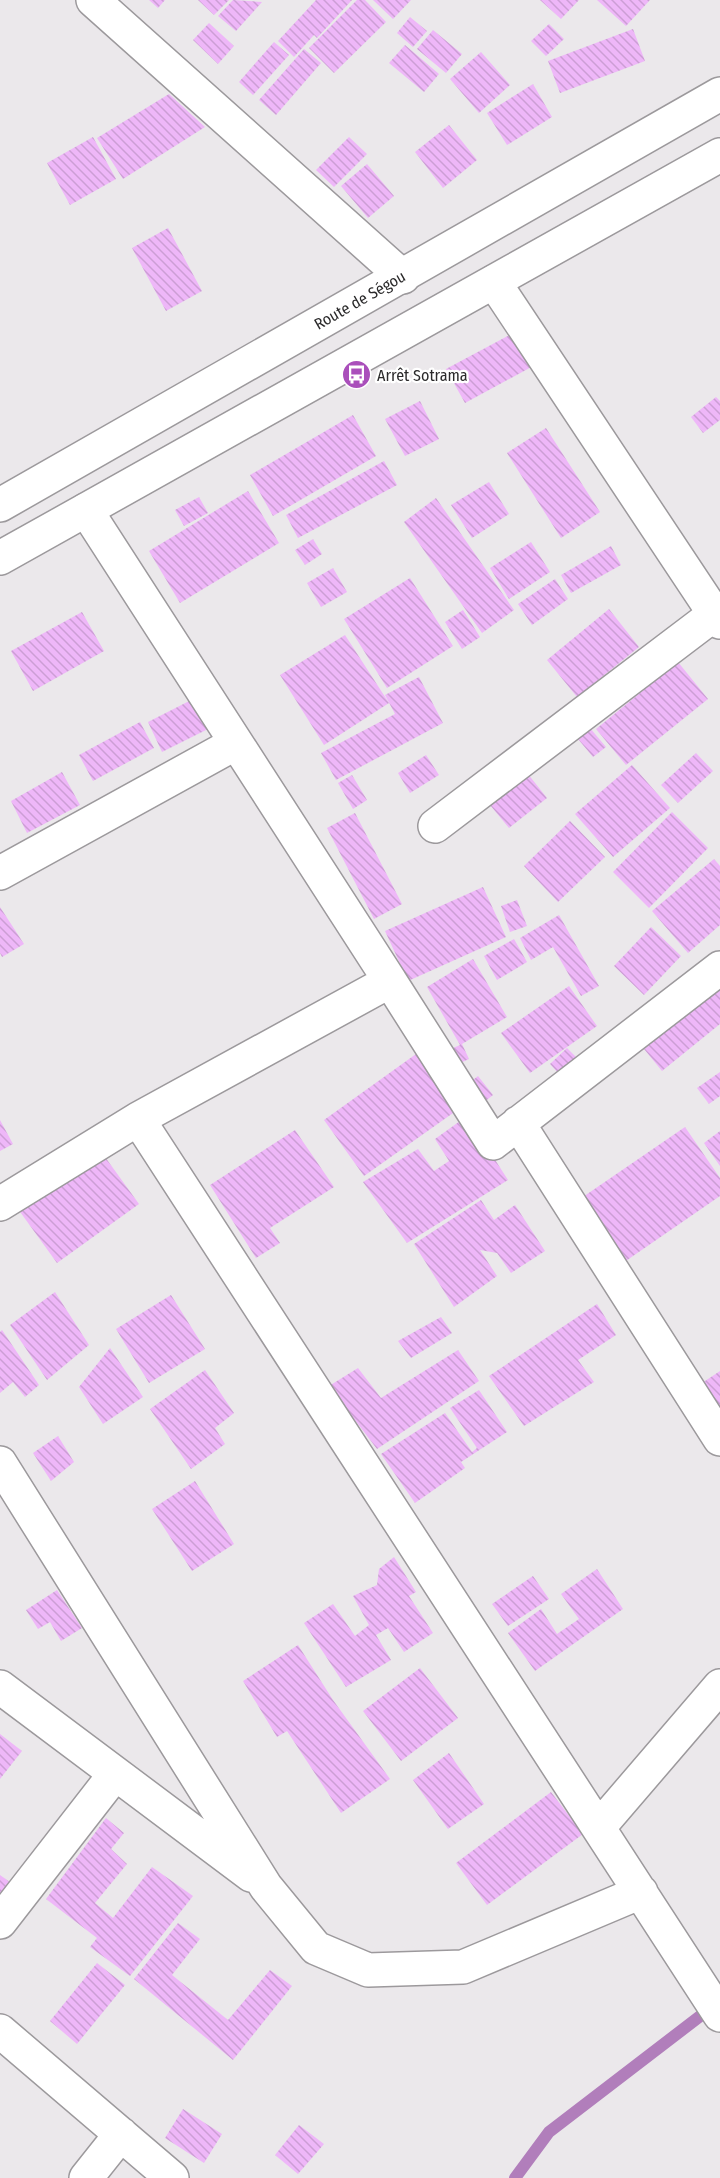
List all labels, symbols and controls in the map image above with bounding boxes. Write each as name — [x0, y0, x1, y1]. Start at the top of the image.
street label: Route de Ségou — [310, 266, 409, 333]
bus stop icon: Arrêt Sotrama — [340, 359, 372, 391]
place label: Arrêt Sotrama — [377, 366, 468, 385]

